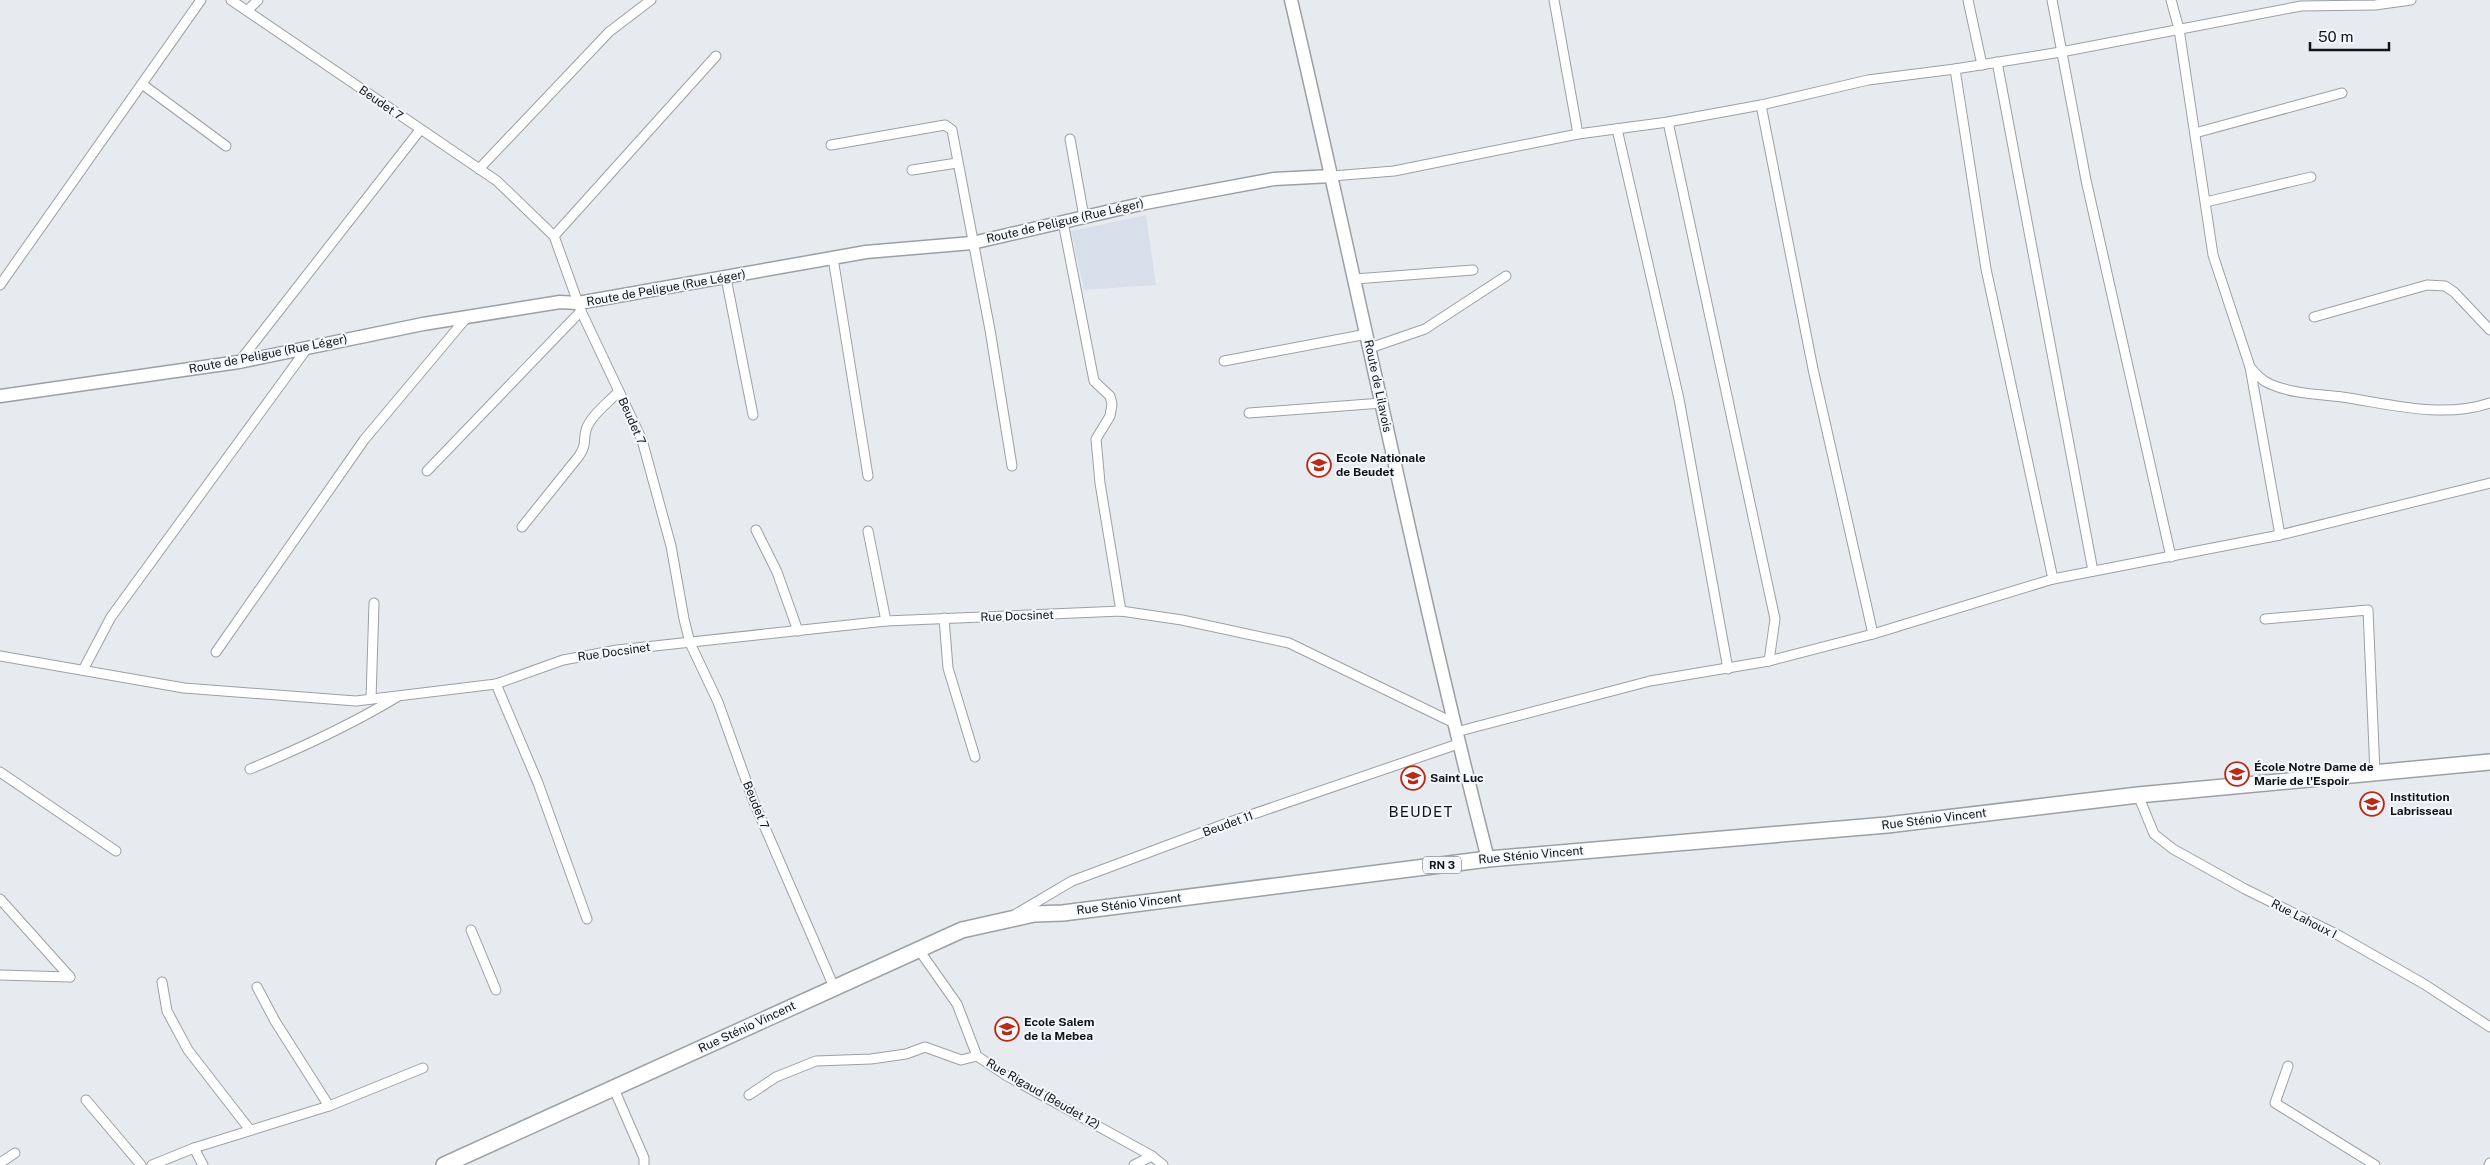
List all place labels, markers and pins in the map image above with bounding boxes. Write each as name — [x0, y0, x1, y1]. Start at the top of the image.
place label: Ecole Nationale de Beudet — [1336, 451, 1426, 479]
school or university icon: Ecole Nationale de Beudet — [1306, 452, 1332, 478]
place label: École Notre Dame de Marie de l'Espoir — [2254, 760, 2374, 788]
school or university icon: École Notre Dame de Marie de l'Espoir — [2224, 761, 2250, 787]
school or university icon: Saint Luc — [1400, 765, 1426, 791]
place label: Saint Luc — [1430, 771, 1484, 785]
place label: Institution Labrisseau — [2390, 790, 2453, 818]
school or university icon: Institution Labrisseau — [2359, 791, 2385, 817]
place label: Ecole Salem de la Mebea — [1024, 1015, 1095, 1043]
school or university icon: Ecole Salem de la Mebea — [994, 1016, 1020, 1042]

